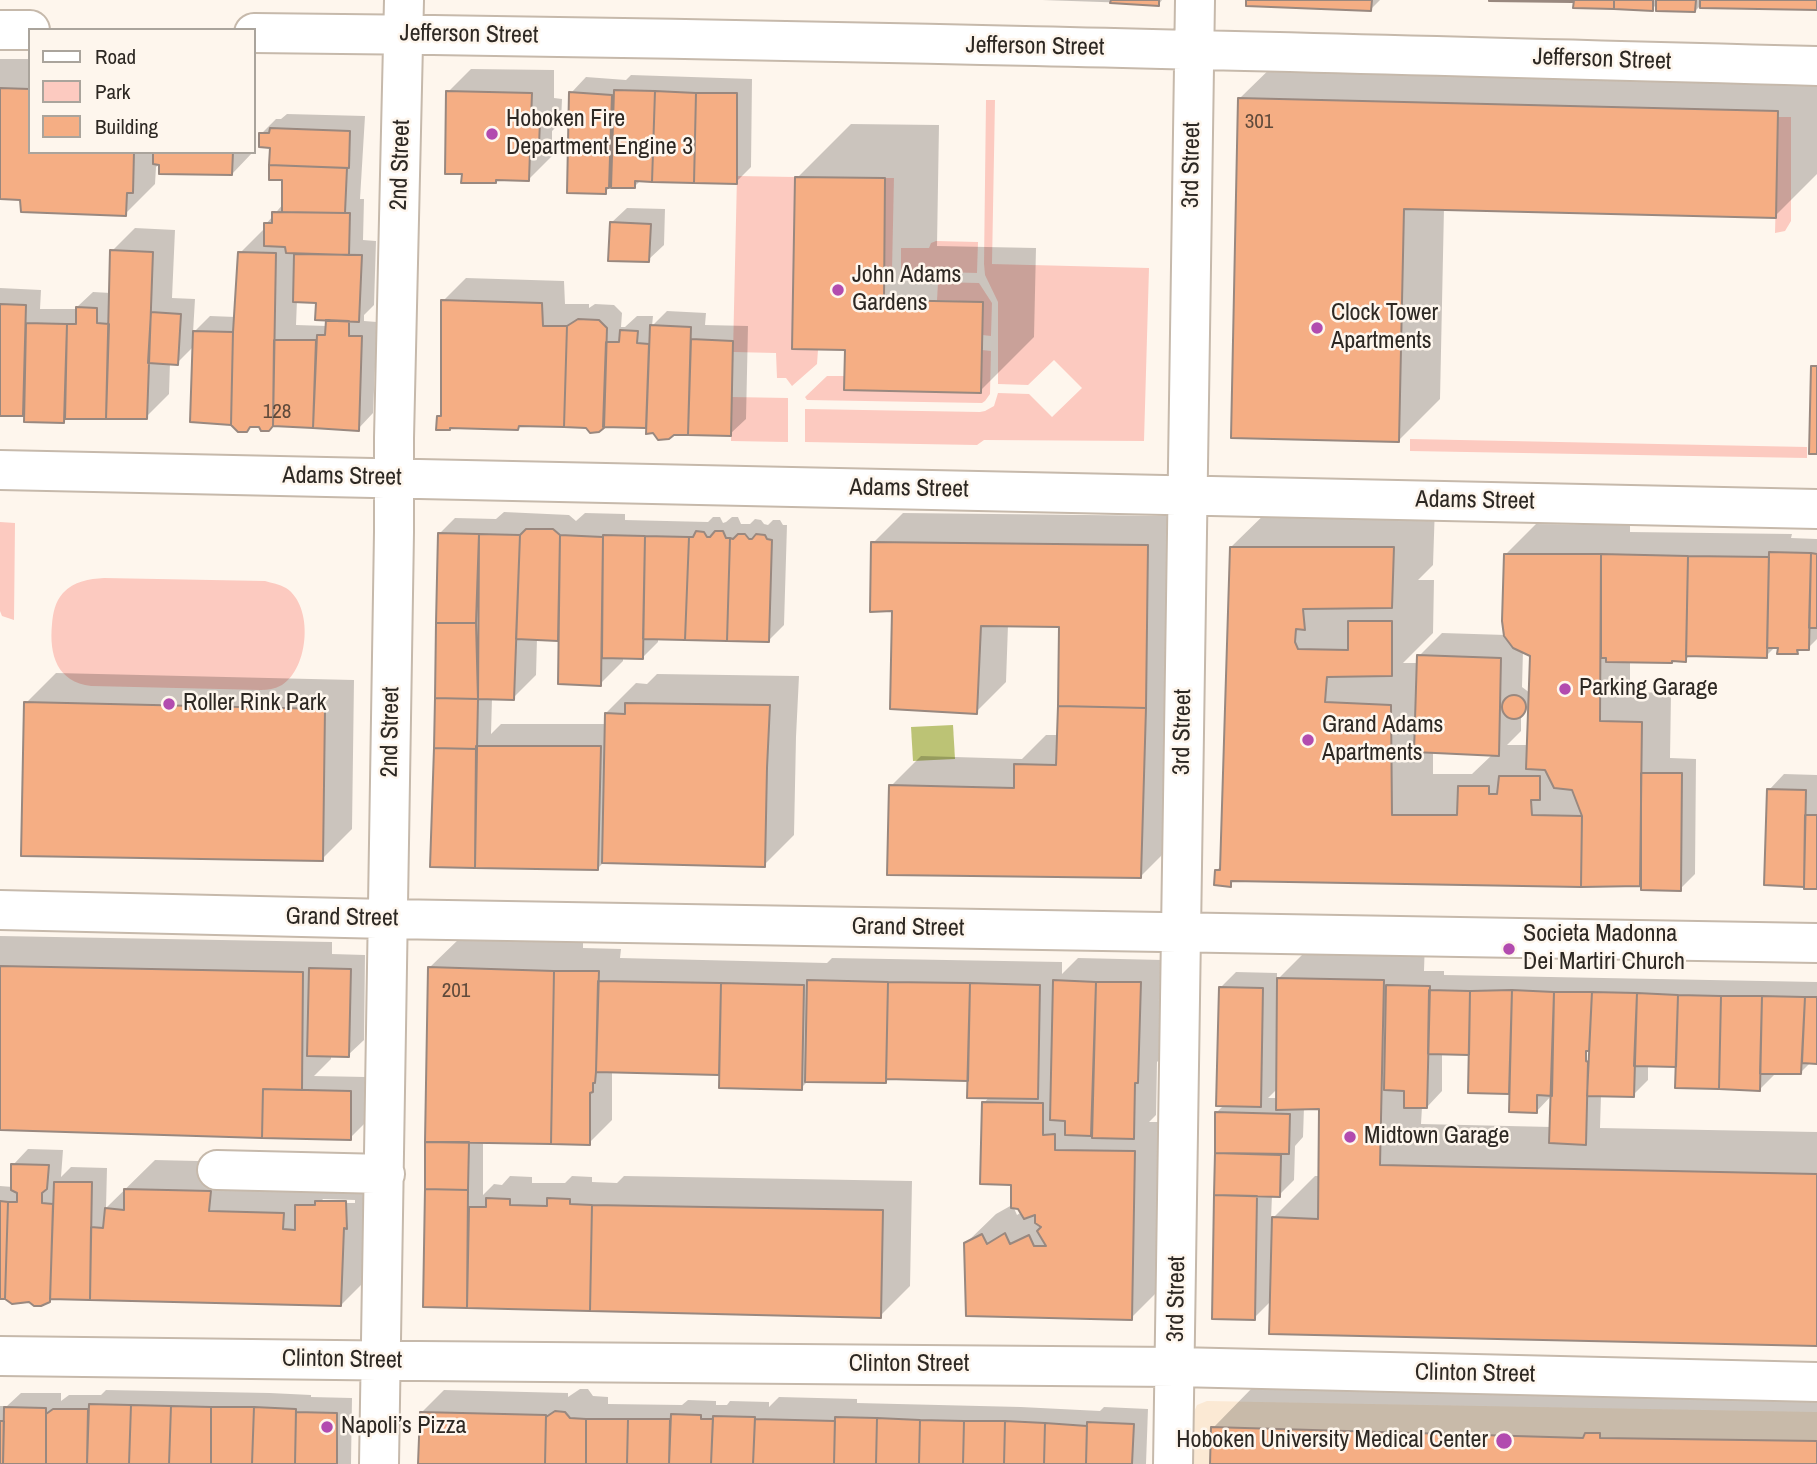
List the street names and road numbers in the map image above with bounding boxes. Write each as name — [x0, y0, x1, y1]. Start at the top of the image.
street label: Jefferson Street — [399, 19, 539, 51]
street label: Jefferson Street — [965, 31, 1105, 63]
street label: Jefferson Street — [1532, 43, 1672, 77]
street label: 2nd Street — [385, 119, 417, 211]
street label: 3rd Street — [1177, 122, 1207, 208]
street label: Adams Street — [282, 462, 402, 492]
street label: Adams Street — [849, 474, 969, 504]
street label: Adams Street — [1415, 486, 1535, 516]
street label: 2nd Street — [376, 686, 406, 778]
street label: 3rd Street — [1168, 689, 1198, 775]
street label: Grand Street — [285, 903, 399, 933]
street label: Grand Street — [851, 913, 965, 943]
street label: 3rd Street — [1162, 1256, 1192, 1342]
street label: Clinton Street — [282, 1345, 402, 1375]
street label: Clinton Street — [849, 1351, 969, 1379]
street label: Clinton Street — [1415, 1359, 1535, 1389]

